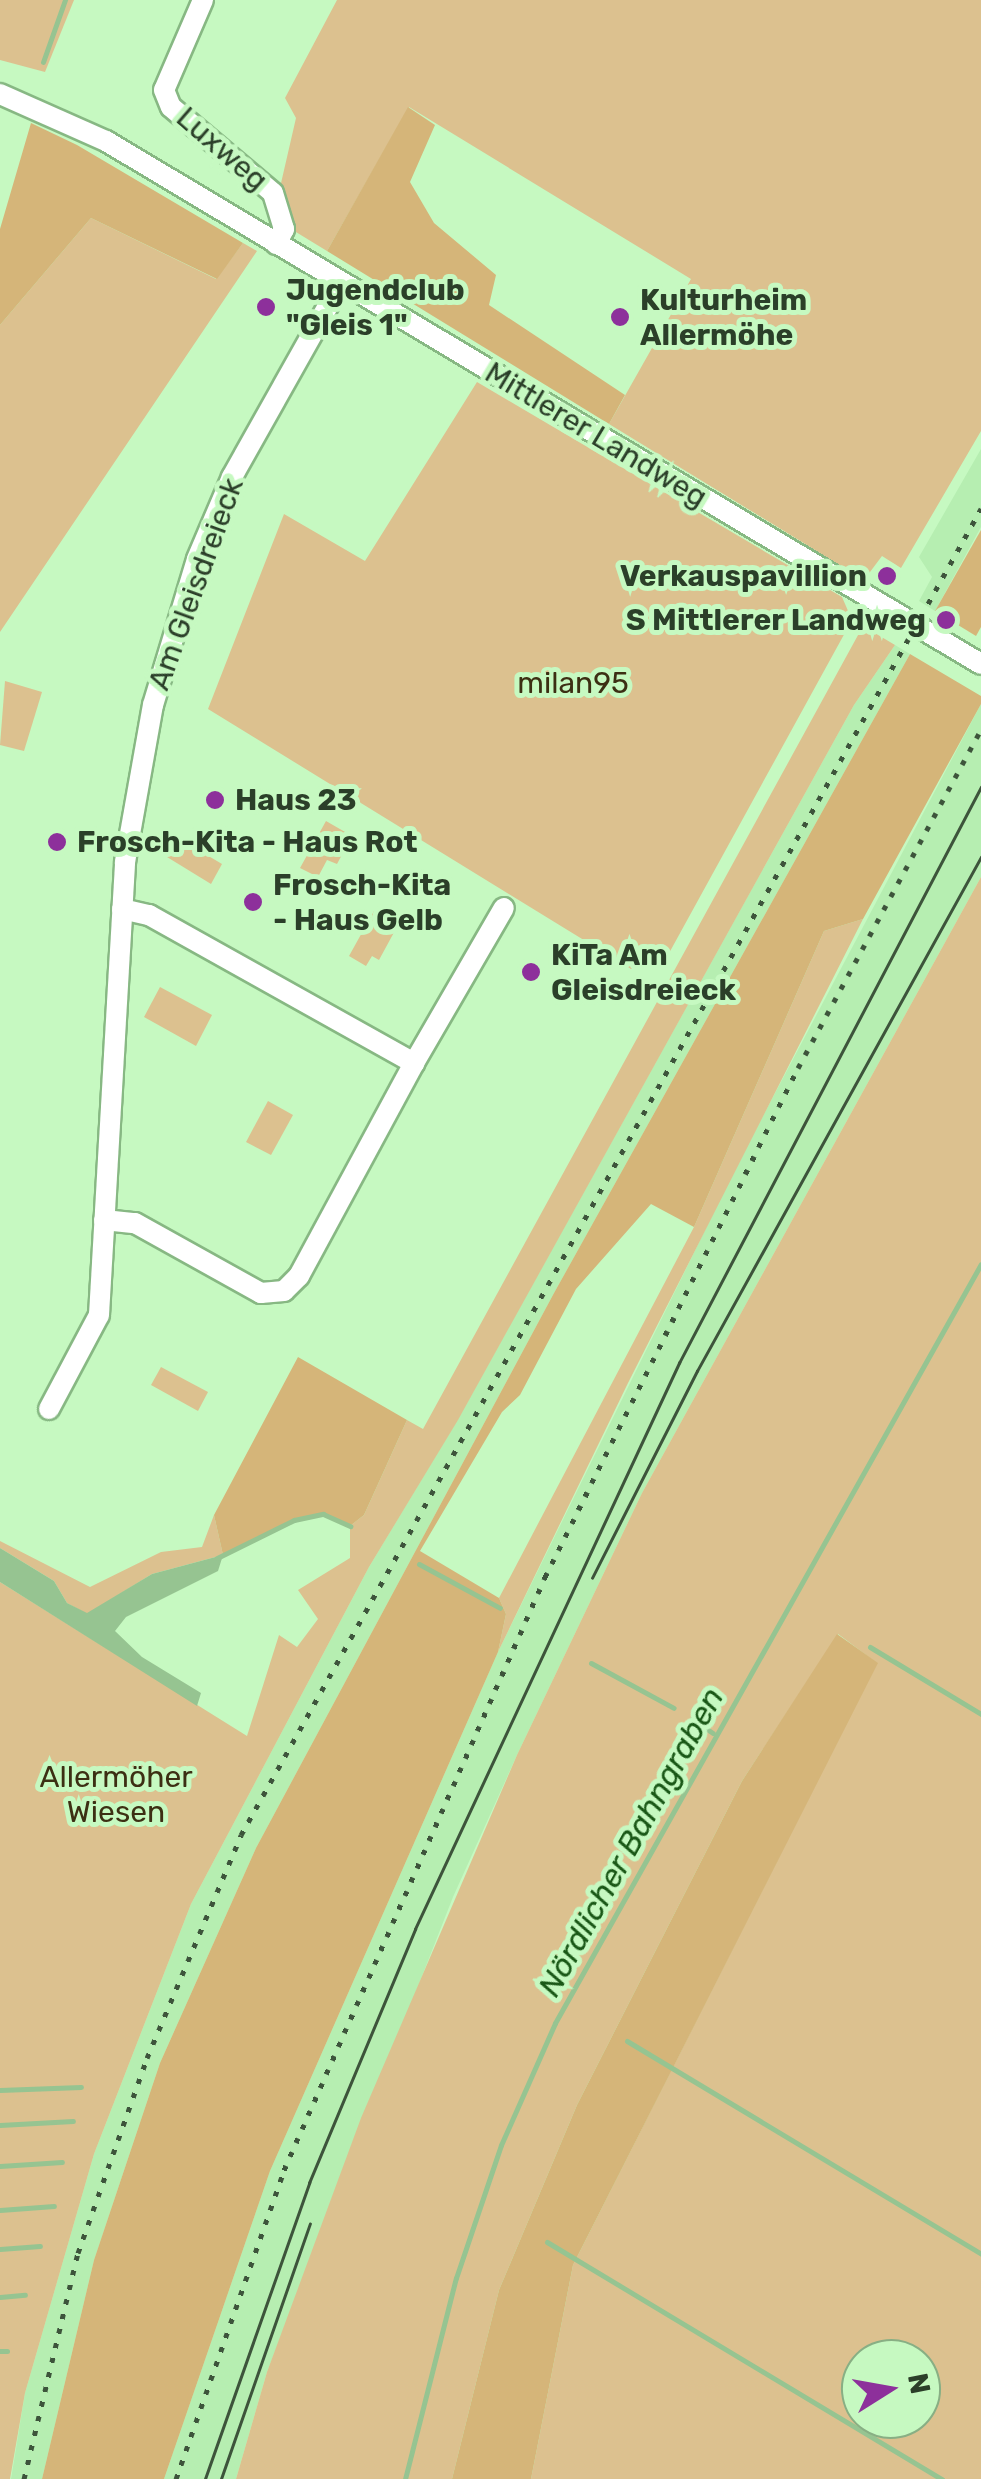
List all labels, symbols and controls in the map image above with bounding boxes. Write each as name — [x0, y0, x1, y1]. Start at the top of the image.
street label: Luxweg — [169, 100, 275, 198]
place label: Jugendclub "Gleis 1" — [286, 272, 465, 342]
place label: Kulturheim Allermöhe — [640, 282, 807, 352]
marker: Jugendclub "Gleis 1" — [255, 296, 277, 318]
marker: Kulturheim Allermöhe — [609, 306, 631, 328]
street label: Mittlerer Landweg — [478, 354, 714, 516]
street label: Am Gleisdreieck — [141, 473, 251, 695]
place label: Verkauspavillion — [620, 558, 867, 594]
marker: Verkauspavillion — [876, 565, 898, 587]
place label: S Mittlerer Landweg — [625, 602, 926, 638]
marker: S Mittlerer Landweg — [935, 609, 957, 631]
park label: milan95 — [517, 665, 629, 701]
place label: Haus 23 — [235, 782, 357, 818]
marker: Haus 23 — [204, 789, 226, 811]
place label: Frosch-Kita - Haus Rot — [77, 824, 417, 860]
marker: Frosch-Kita - Haus Rot — [46, 831, 68, 853]
place label: Frosch-Kita - Haus Gelb — [273, 867, 451, 938]
marker: Frosch-Kita - Haus Gelb — [242, 891, 264, 913]
place label: KiTa Am Gleisdreieck — [551, 937, 736, 1008]
marker: KiTa Am Gleisdreieck — [520, 961, 542, 983]
water label: Nördlicher Bahngraben — [530, 1681, 732, 2003]
park label: Allermöher Wiesen — [39, 1759, 193, 1830]
north arrow — [841, 2339, 941, 2439]
text: N — [901, 2371, 937, 2397]

